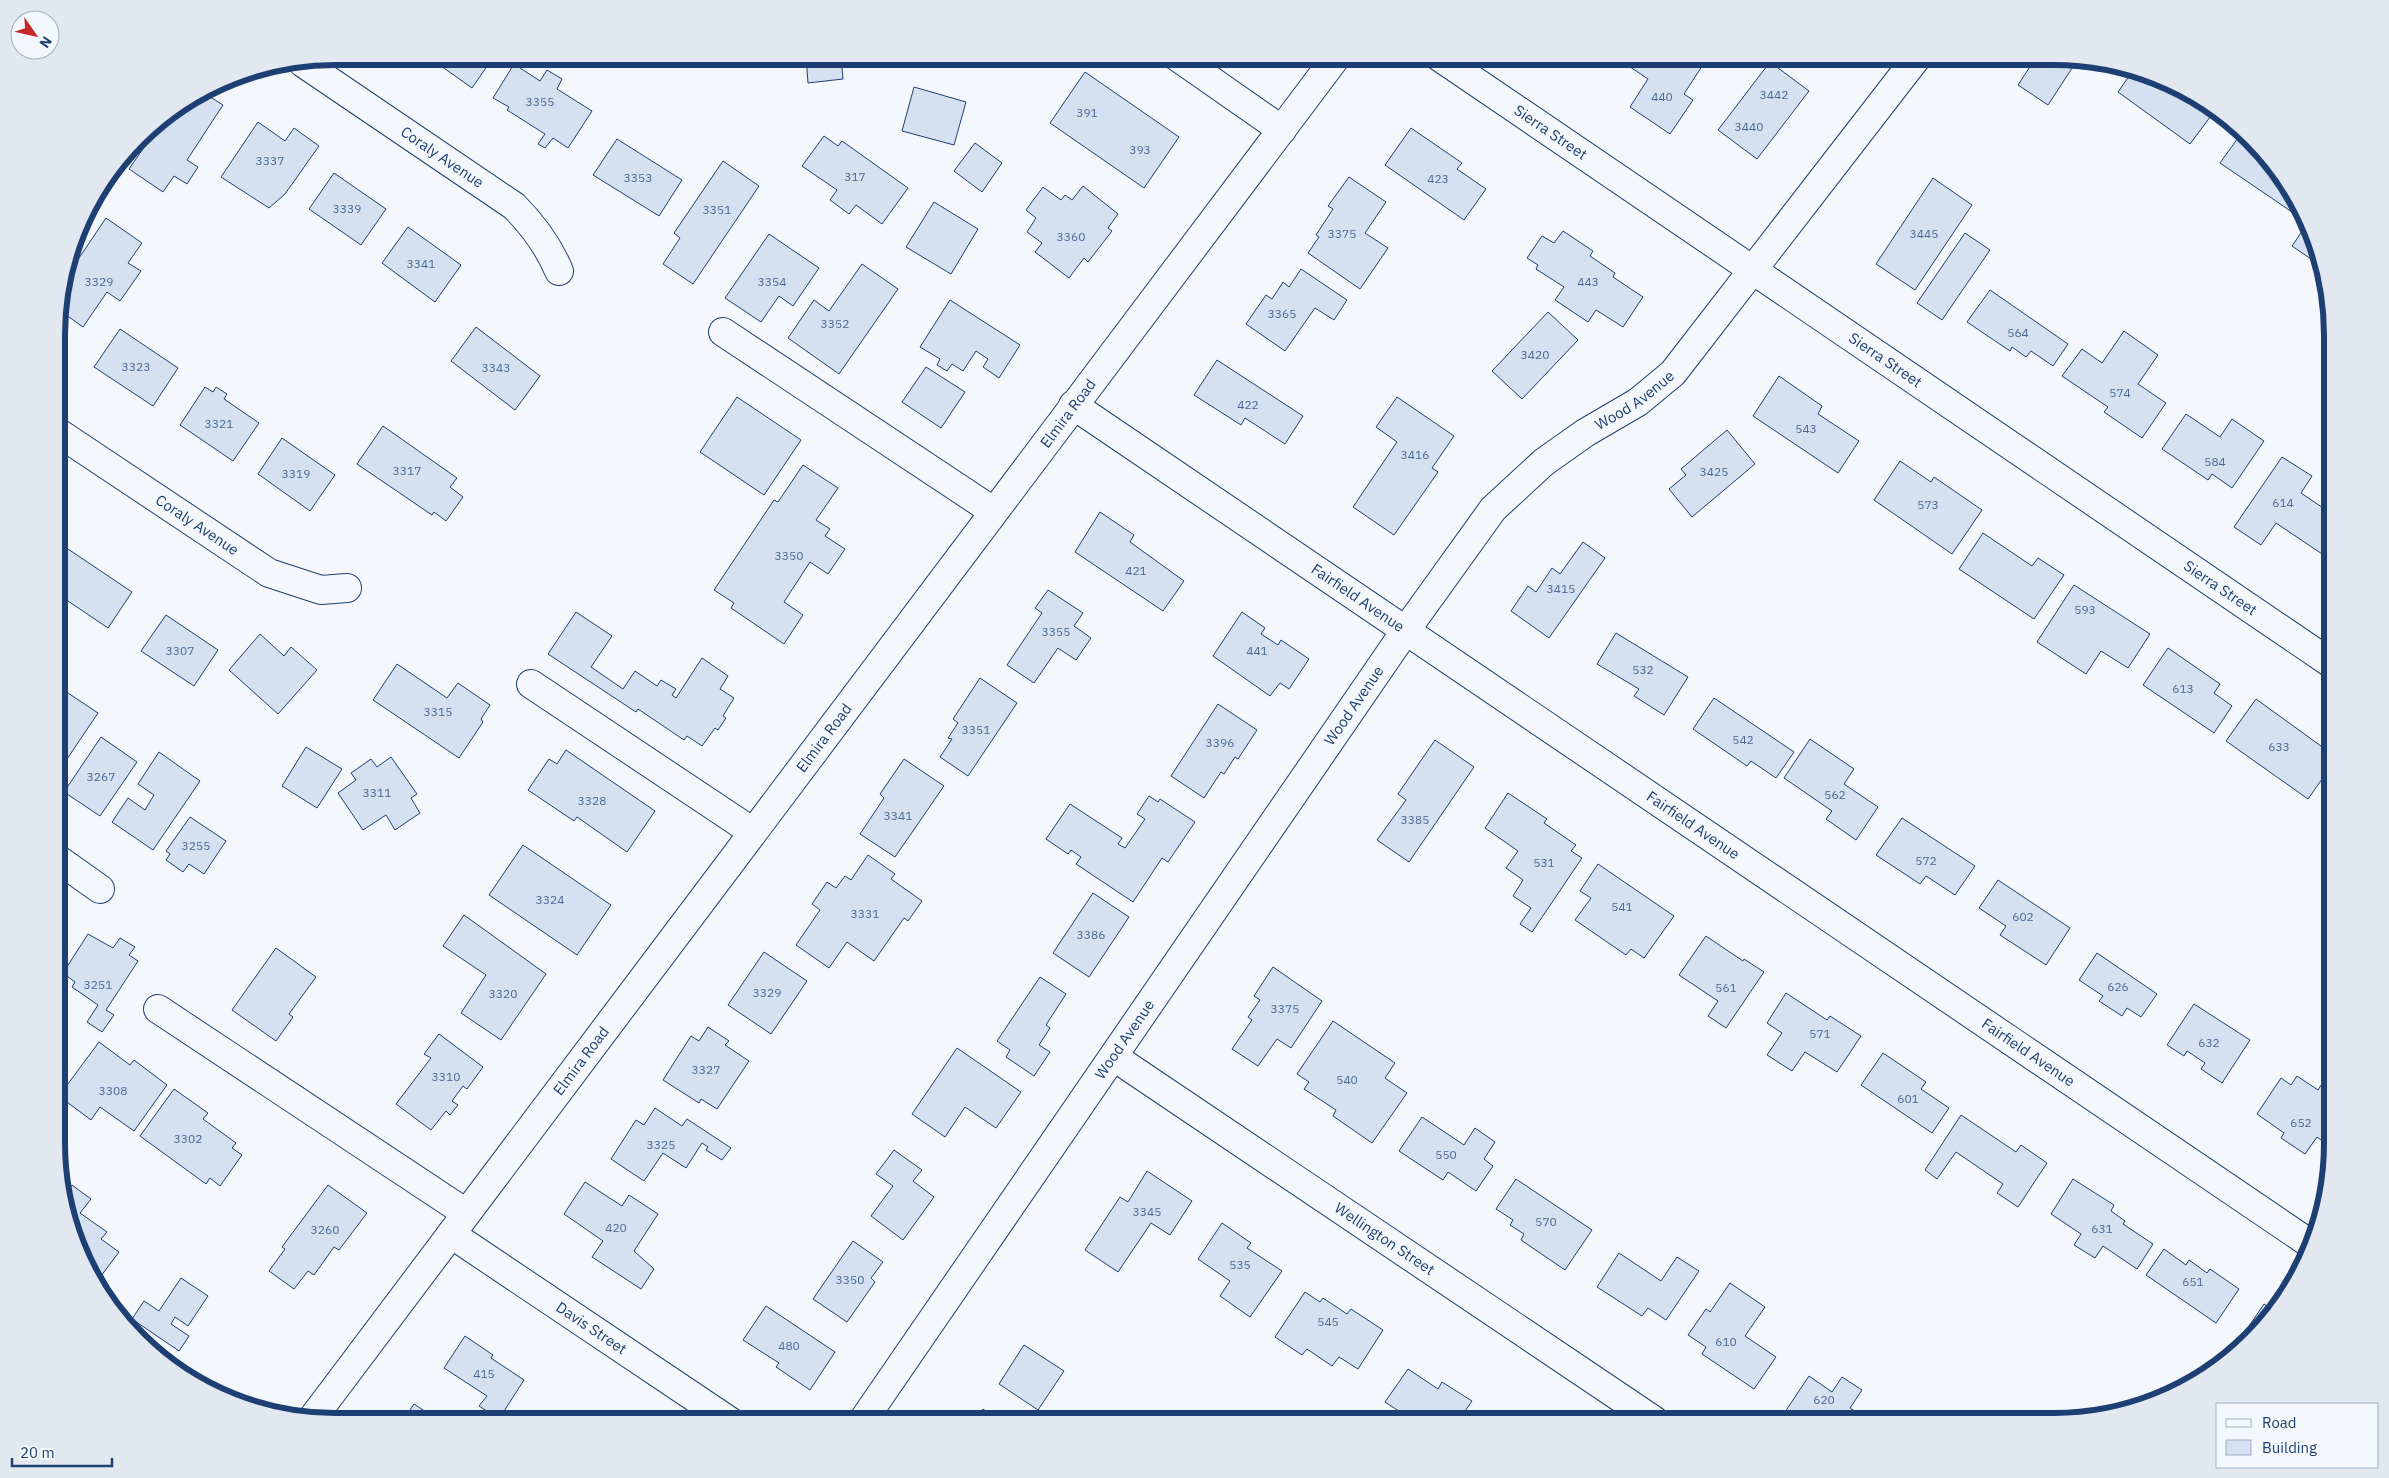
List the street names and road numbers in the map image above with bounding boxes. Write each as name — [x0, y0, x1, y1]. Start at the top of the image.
street label: Sierra Street — [1510, 100, 1591, 164]
street label: Coraly Avenue — [397, 122, 488, 192]
street label: Sierra Street — [1845, 328, 1926, 391]
street label: Wood Avenue — [1592, 366, 1678, 434]
street label: Elmira Road — [1036, 375, 1100, 451]
street label: Coraly Avenue — [152, 490, 243, 559]
street label: Sierra Street — [2180, 556, 2261, 619]
street label: Fairfield Avenue — [1308, 559, 1408, 636]
street label: Wood Avenue — [1320, 662, 1388, 749]
street label: Elmira Road — [792, 700, 856, 776]
street label: Fairfield Avenue — [1643, 787, 1743, 863]
street label: Wood Avenue — [1090, 996, 1158, 1083]
street label: Fairfield Avenue — [1978, 1014, 2079, 1090]
street label: Elmira Road — [549, 1022, 613, 1099]
street label: Wellington Street — [1331, 1198, 1438, 1279]
street label: Davis Street — [553, 1297, 631, 1358]

